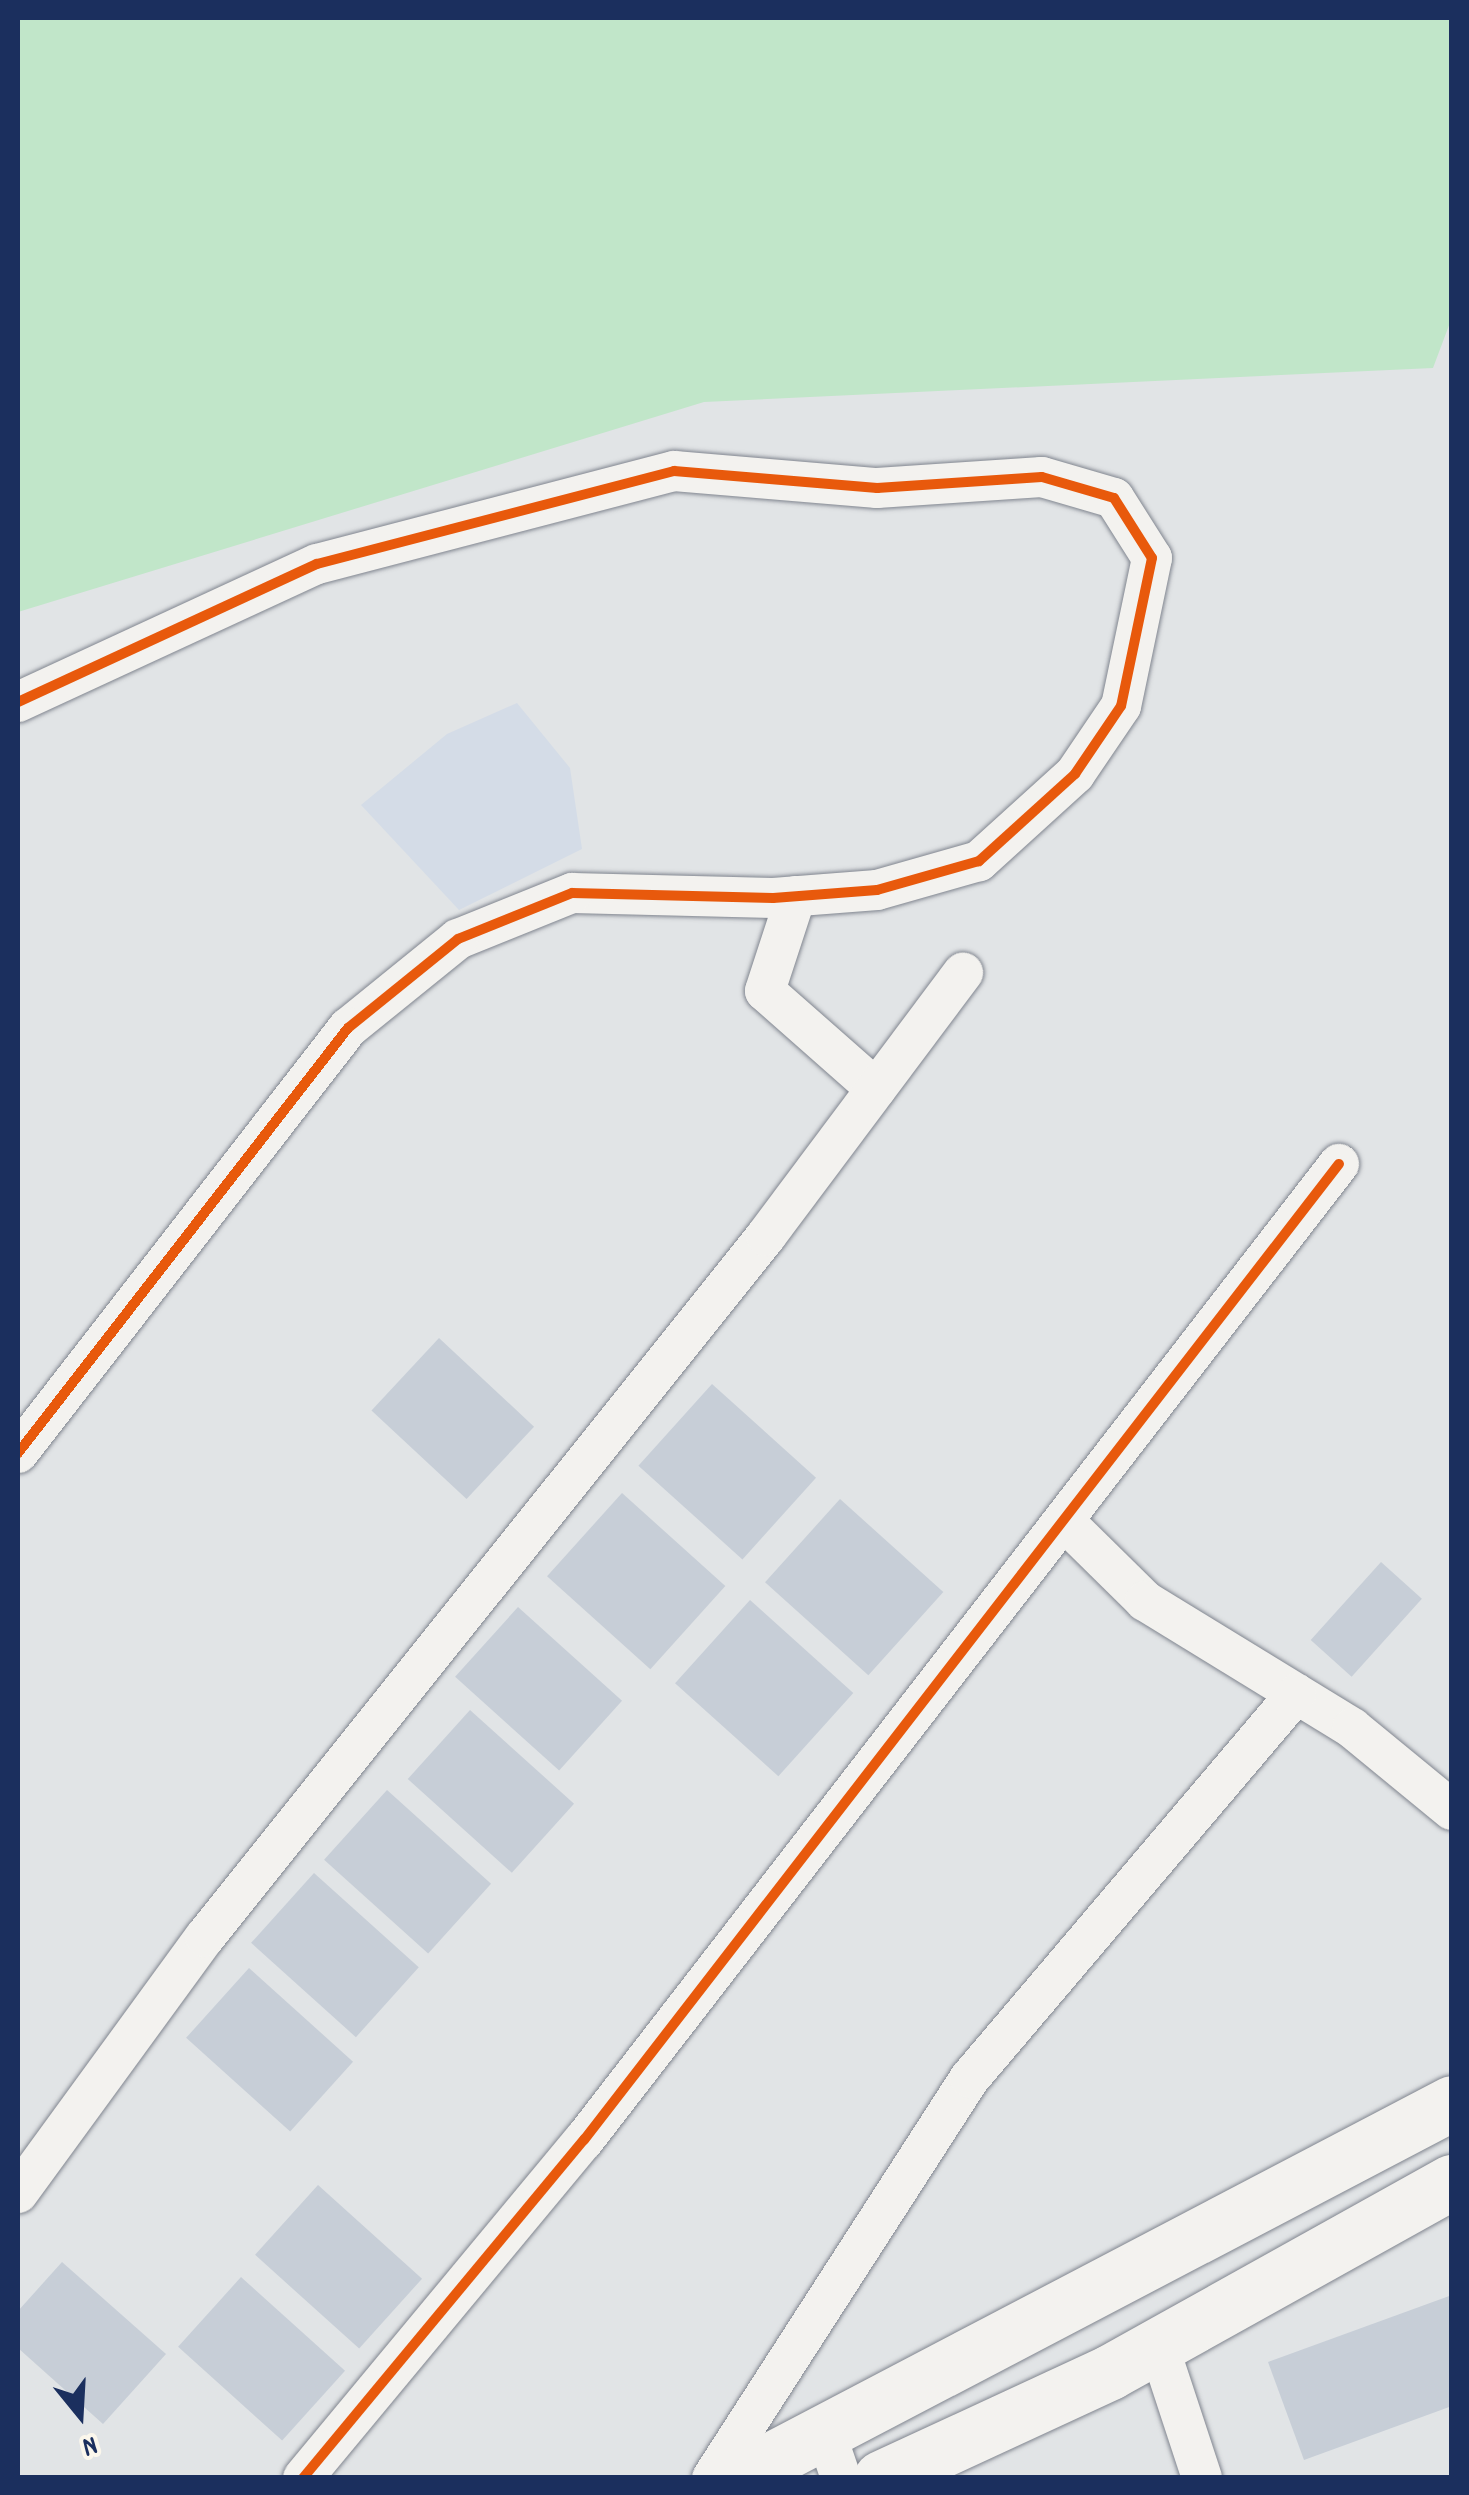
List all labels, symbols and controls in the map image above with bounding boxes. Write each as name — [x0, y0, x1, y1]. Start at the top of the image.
north arrow — [30, 2365, 130, 2465]
text: N — [77, 2422, 102, 2465]

